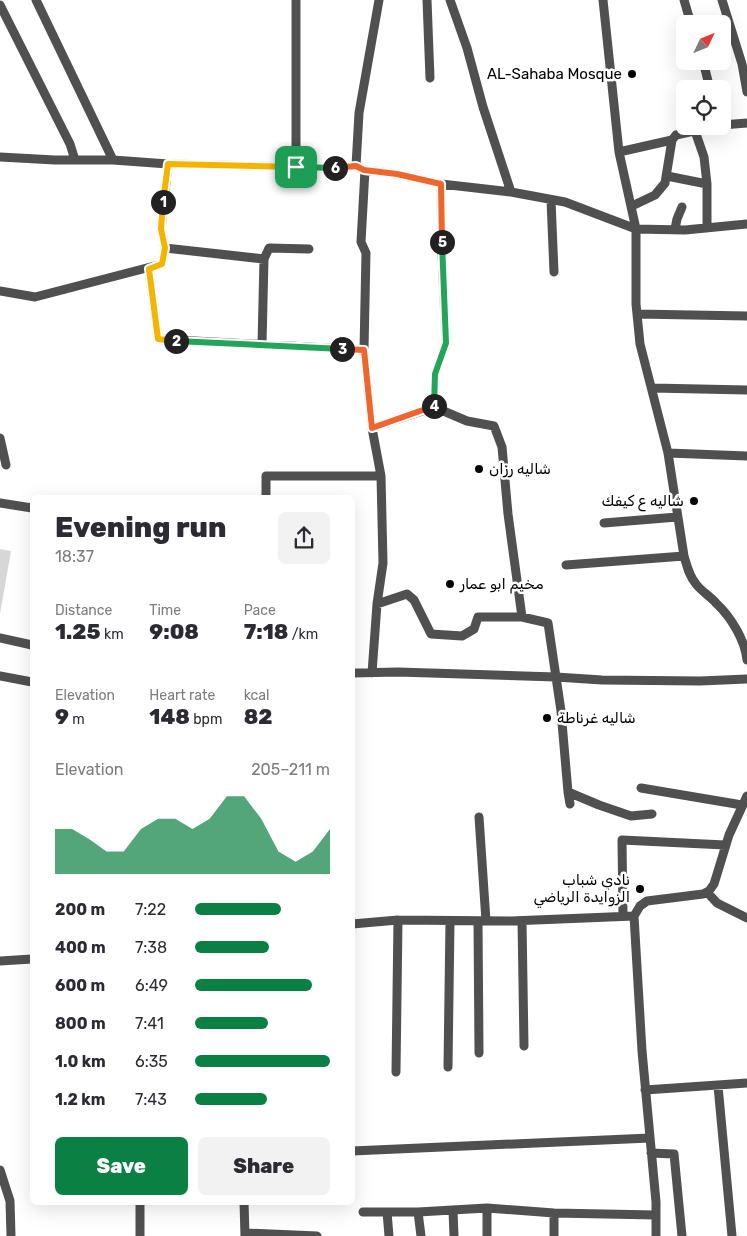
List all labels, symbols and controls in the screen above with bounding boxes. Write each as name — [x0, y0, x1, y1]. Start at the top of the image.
north arrow — [676, 15, 731, 70]
map controls — [676, 15, 731, 135]
place label: AL-Sahaba Mosque — [487, 65, 622, 83]
marker: AL-Sahaba Mosque — [626, 68, 638, 80]
button: locate — [676, 80, 731, 135]
pin — [275, 146, 317, 188]
icon: arrive — [282, 153, 310, 181]
pin: 6 — [322, 156, 348, 180]
text: 6 — [331, 160, 340, 177]
pin: 1 — [150, 190, 176, 214]
text: 1 — [160, 194, 167, 211]
pin: 5 — [430, 230, 454, 254]
text: 5 — [438, 234, 447, 251]
pin: 2 — [164, 328, 188, 354]
text: 2 — [172, 333, 181, 350]
pin: 3 — [330, 336, 354, 362]
text: 3 — [338, 341, 347, 358]
pin: 4 — [422, 394, 446, 418]
text: 4 — [430, 398, 439, 415]
place label: شاليه رزان — [489, 460, 551, 478]
marker: شاليه رزان — [473, 463, 485, 475]
place label: شاليه ع كيفك — [601, 492, 684, 512]
marker: شاليه ع كيفك — [688, 495, 700, 507]
text: Evening run — [55, 511, 226, 544]
button: share — [278, 512, 330, 564]
text: 18:37 — [55, 547, 94, 566]
place label: مخيم ابو عمار — [459, 575, 544, 594]
marker: مخيم ابو عمار — [444, 578, 456, 590]
text: Distance — [55, 602, 112, 619]
text: Time — [149, 602, 181, 619]
text: Pace — [244, 602, 276, 619]
text: 1.25 — [55, 619, 101, 644]
text: 9:08 — [149, 619, 199, 644]
text: 7:18 — [244, 619, 288, 644]
text: km — [101, 626, 124, 643]
text: /km — [288, 626, 318, 643]
text: Elevation — [55, 687, 115, 704]
text: Heart rate — [149, 687, 215, 704]
text: kcal — [244, 687, 269, 704]
text: 9 — [55, 704, 69, 729]
text: 148 — [149, 704, 190, 729]
text: 82 — [244, 704, 272, 729]
place label: شاليه غرناطة — [557, 709, 636, 727]
text: m — [69, 711, 85, 728]
text: bpm — [190, 711, 222, 728]
marker: شاليه غرناطة — [541, 712, 553, 724]
text: Elevation — [55, 760, 124, 779]
text: 205–211 m — [251, 760, 330, 779]
place label: نادي شباب الزوايدة الرياضي — [534, 871, 630, 909]
marker: نادي شباب الزوايدة الرياضي — [634, 883, 646, 895]
text: 200 m — [55, 900, 105, 919]
text: 7:22 — [135, 900, 166, 919]
text: 400 m — [55, 938, 106, 957]
text: 7:38 — [135, 938, 167, 957]
text: 600 m — [55, 976, 105, 995]
text: 6:49 — [135, 976, 168, 995]
text: 800 m — [55, 1014, 106, 1033]
text: 7:41 — [135, 1014, 164, 1033]
text: 1.0 km — [55, 1052, 106, 1071]
text: 6:35 — [135, 1052, 168, 1071]
text: 1.2 km — [55, 1090, 105, 1109]
text: 7:43 — [135, 1090, 167, 1109]
button: Save — [55, 1137, 188, 1195]
button: Share — [198, 1137, 330, 1195]

